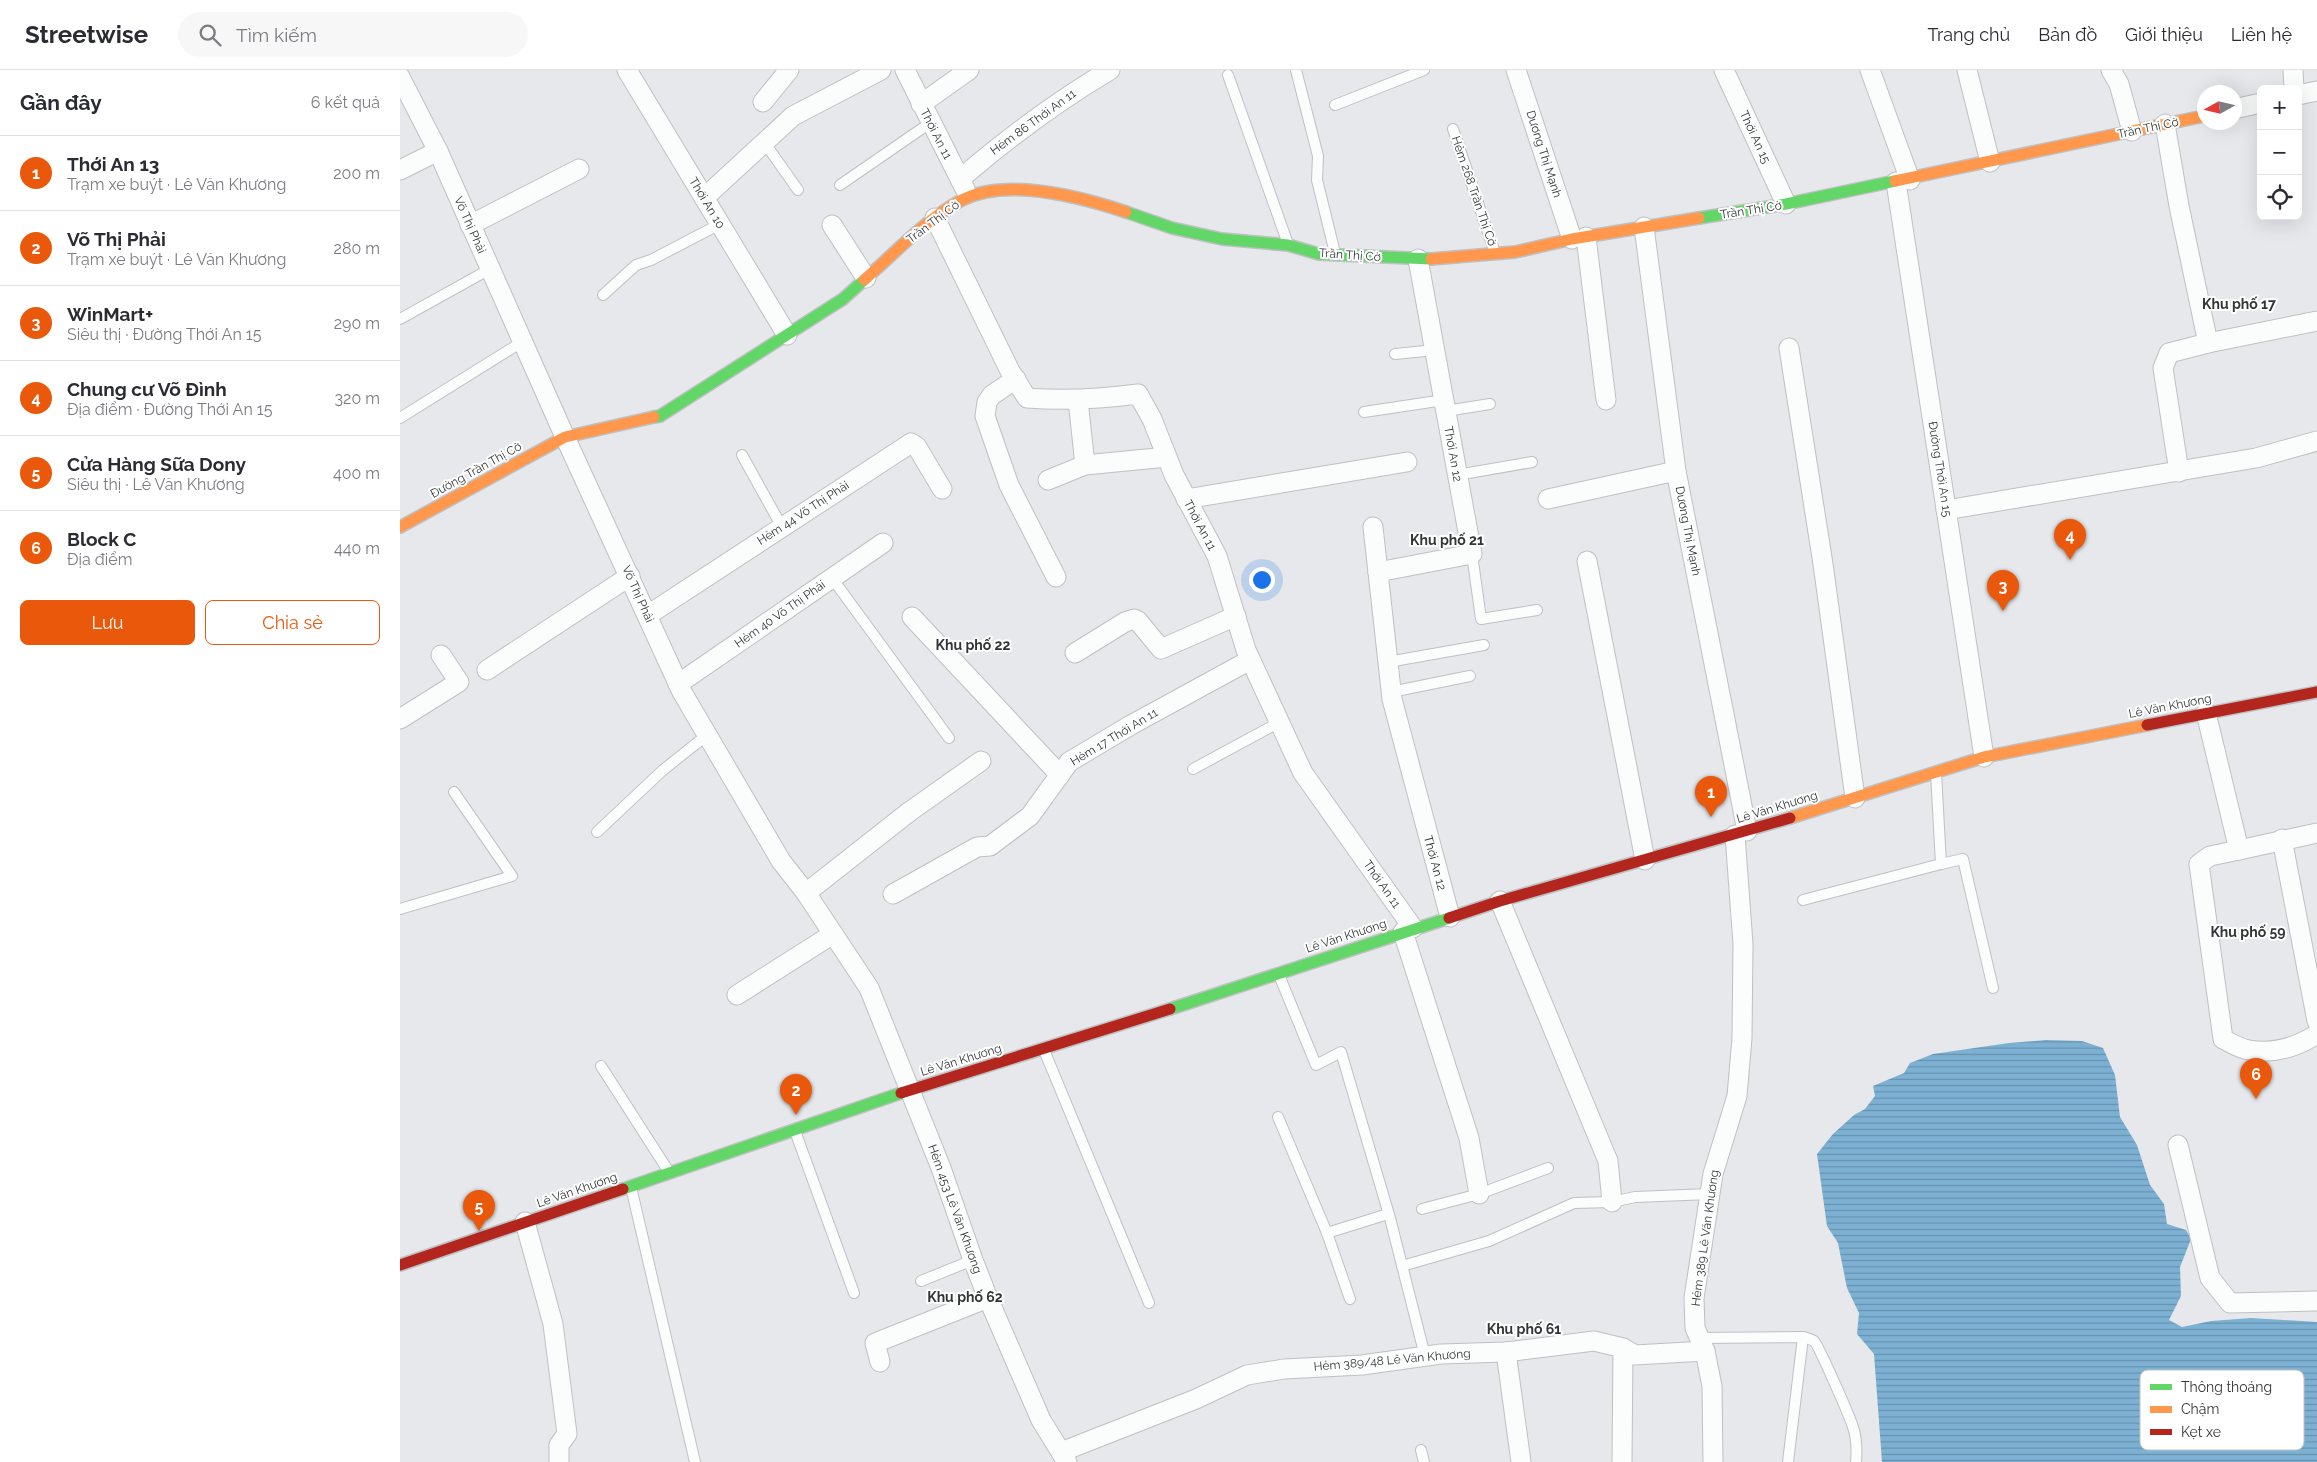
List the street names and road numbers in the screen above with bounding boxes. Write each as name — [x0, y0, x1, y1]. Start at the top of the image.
street label: Hẻm 86 Thới An 11 — [988, 86, 1078, 158]
street label: Thới An 11 — [917, 106, 955, 162]
street label: Thới An 15 — [1737, 108, 1773, 166]
street label: Dương Thị Mạnh — [1523, 109, 1565, 199]
street label: Trần Thị Cờ — [2116, 115, 2180, 141]
street label: Hẻm 268 Trần Thị Cờ — [1449, 134, 1499, 248]
street label: Thới An 10 — [686, 175, 728, 231]
street label: Võ Thị Phải — [451, 194, 489, 256]
street label: Trần Thị Cờ — [904, 198, 962, 246]
street label: Trần Thị Cờ — [1719, 198, 1783, 222]
street label: Trần Thị Cờ — [1319, 246, 1381, 264]
street label: Đường Thới An 15 — [1926, 420, 1955, 518]
street label: Thới An 12 — [1441, 425, 1465, 483]
street label: Đường Trần Thị Cờ — [428, 439, 524, 501]
street label: Hẻm 44 Võ Thị Phải — [755, 478, 851, 548]
street label: Dương Thị Mạnh — [1672, 485, 1704, 577]
street label: Thới An 11 — [1181, 497, 1219, 553]
street label: Võ Thị Phải — [619, 563, 657, 625]
street label: Hẻm 40 Võ Thị Phải — [732, 577, 828, 651]
street label: Lê Văn Khương — [2127, 691, 2213, 721]
street label: Hẻm 17 Thới An 11 — [1068, 705, 1160, 769]
street label: Lê Văn Khương — [1735, 788, 1819, 826]
street label: Thới An 12 — [1421, 834, 1449, 892]
street label: Thới An 11 — [1360, 857, 1404, 911]
street label: Lê Văn Khương — [1304, 916, 1388, 956]
street label: Lê Văn Khương — [919, 1041, 1003, 1079]
street label: Hẻm 453 Lê Văn Khương — [925, 1142, 985, 1276]
street label: Hẻm 389 Lê Văn Khương — [1688, 1169, 1722, 1307]
street label: Lê Văn Khương — [535, 1170, 619, 1210]
street label: Hẻm 389/48 Lê Văn Khương — [1313, 1346, 1471, 1374]

